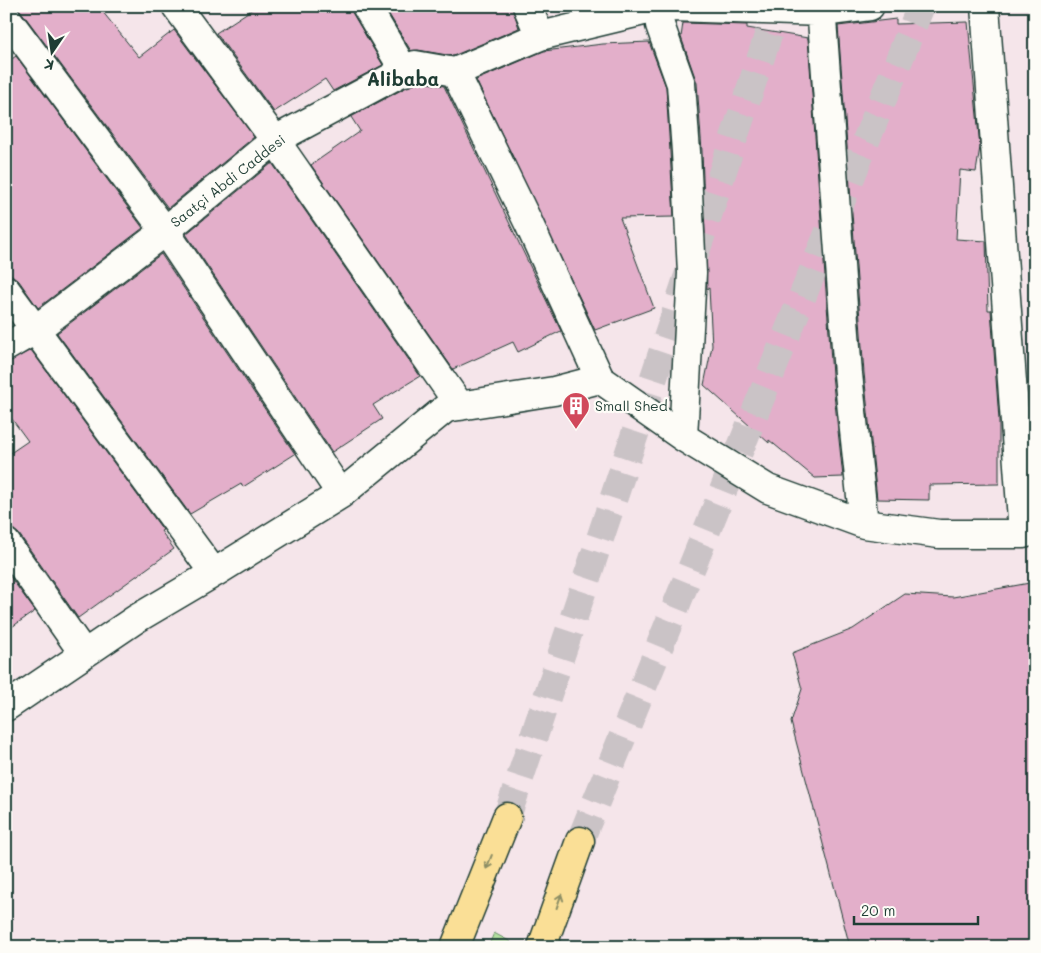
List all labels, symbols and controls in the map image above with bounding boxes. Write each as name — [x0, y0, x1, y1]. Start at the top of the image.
north arrow — [28, 28, 78, 78]
text: K — [42, 55, 56, 75]
district label: Alibaba — [367, 66, 439, 91]
street label: Saatçi Abdi Caddesi — [166, 130, 289, 231]
building icon: Small Shed — [561, 391, 591, 430]
place label: Small Shed — [595, 396, 668, 415]
one-way arrow — [484, 854, 493, 869]
one-way arrow — [554, 893, 564, 909]
scale bar — [854, 893, 977, 925]
text: 20 m — [861, 900, 895, 920]

